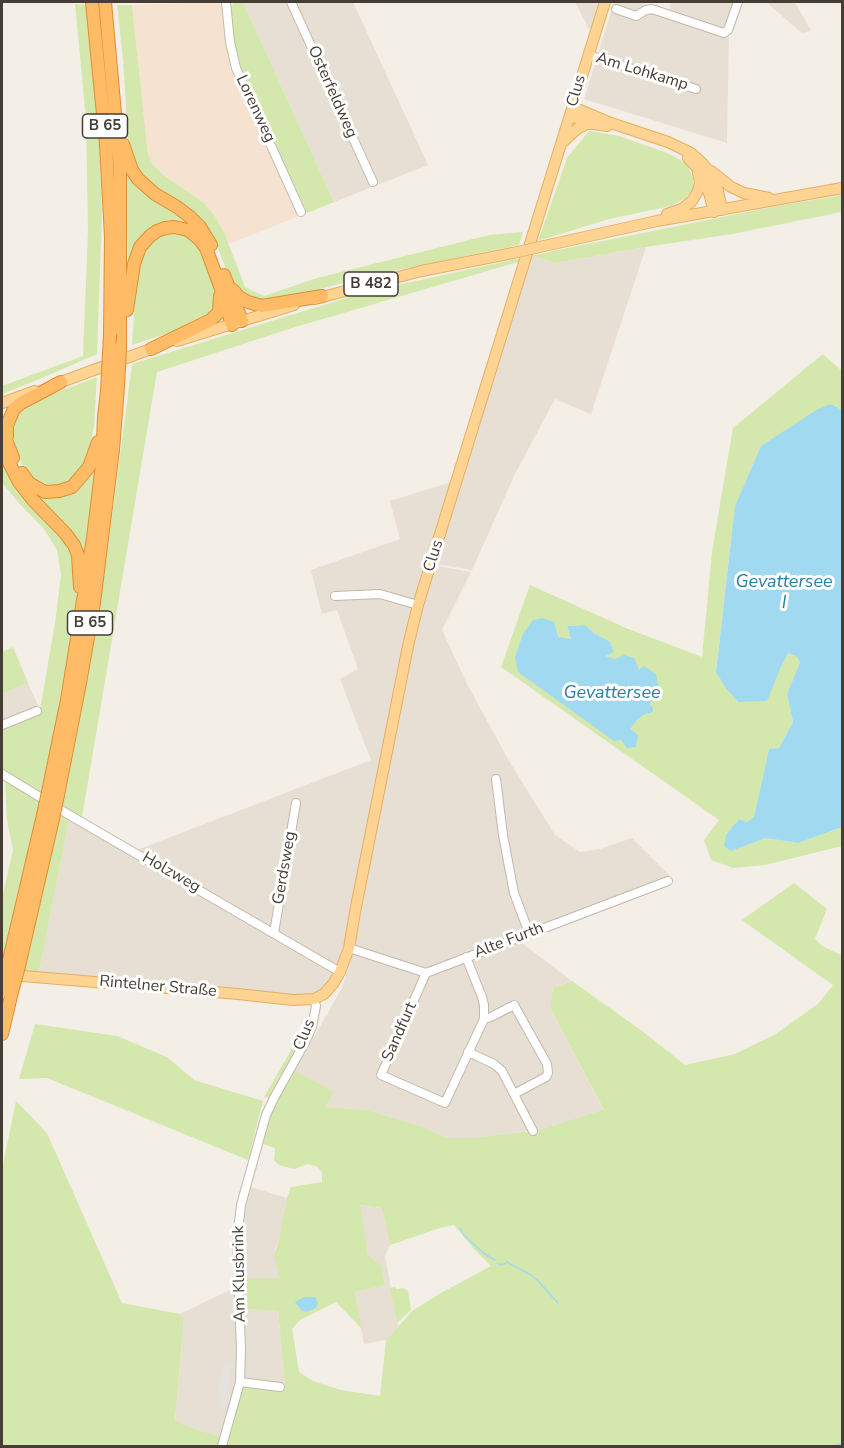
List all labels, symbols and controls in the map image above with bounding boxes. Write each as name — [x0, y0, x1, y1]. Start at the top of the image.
street label: Osterfeldweg — [303, 43, 361, 141]
street label: Am Lohkamp — [594, 49, 690, 95]
street label: Lorenweg — [231, 72, 279, 146]
street label: Clus — [563, 73, 591, 109]
road number: B 65 — [82, 114, 128, 138]
road number: B 482 — [344, 272, 398, 296]
street label: Clus — [420, 538, 448, 574]
water label: Gevattersee I — [735, 572, 833, 614]
road number: B 65 — [68, 611, 112, 635]
water label: Gevattersee — [563, 683, 661, 705]
street label: Gerdsweg — [269, 830, 301, 906]
street label: Holzweg — [138, 849, 204, 897]
street label: Alte Furth — [472, 919, 546, 963]
street label: Rintelner Straße — [99, 972, 217, 1002]
street label: Sandfurt — [378, 999, 422, 1065]
street label: Clus — [290, 1016, 320, 1054]
street label: Am Klusbrink — [230, 1225, 250, 1323]

